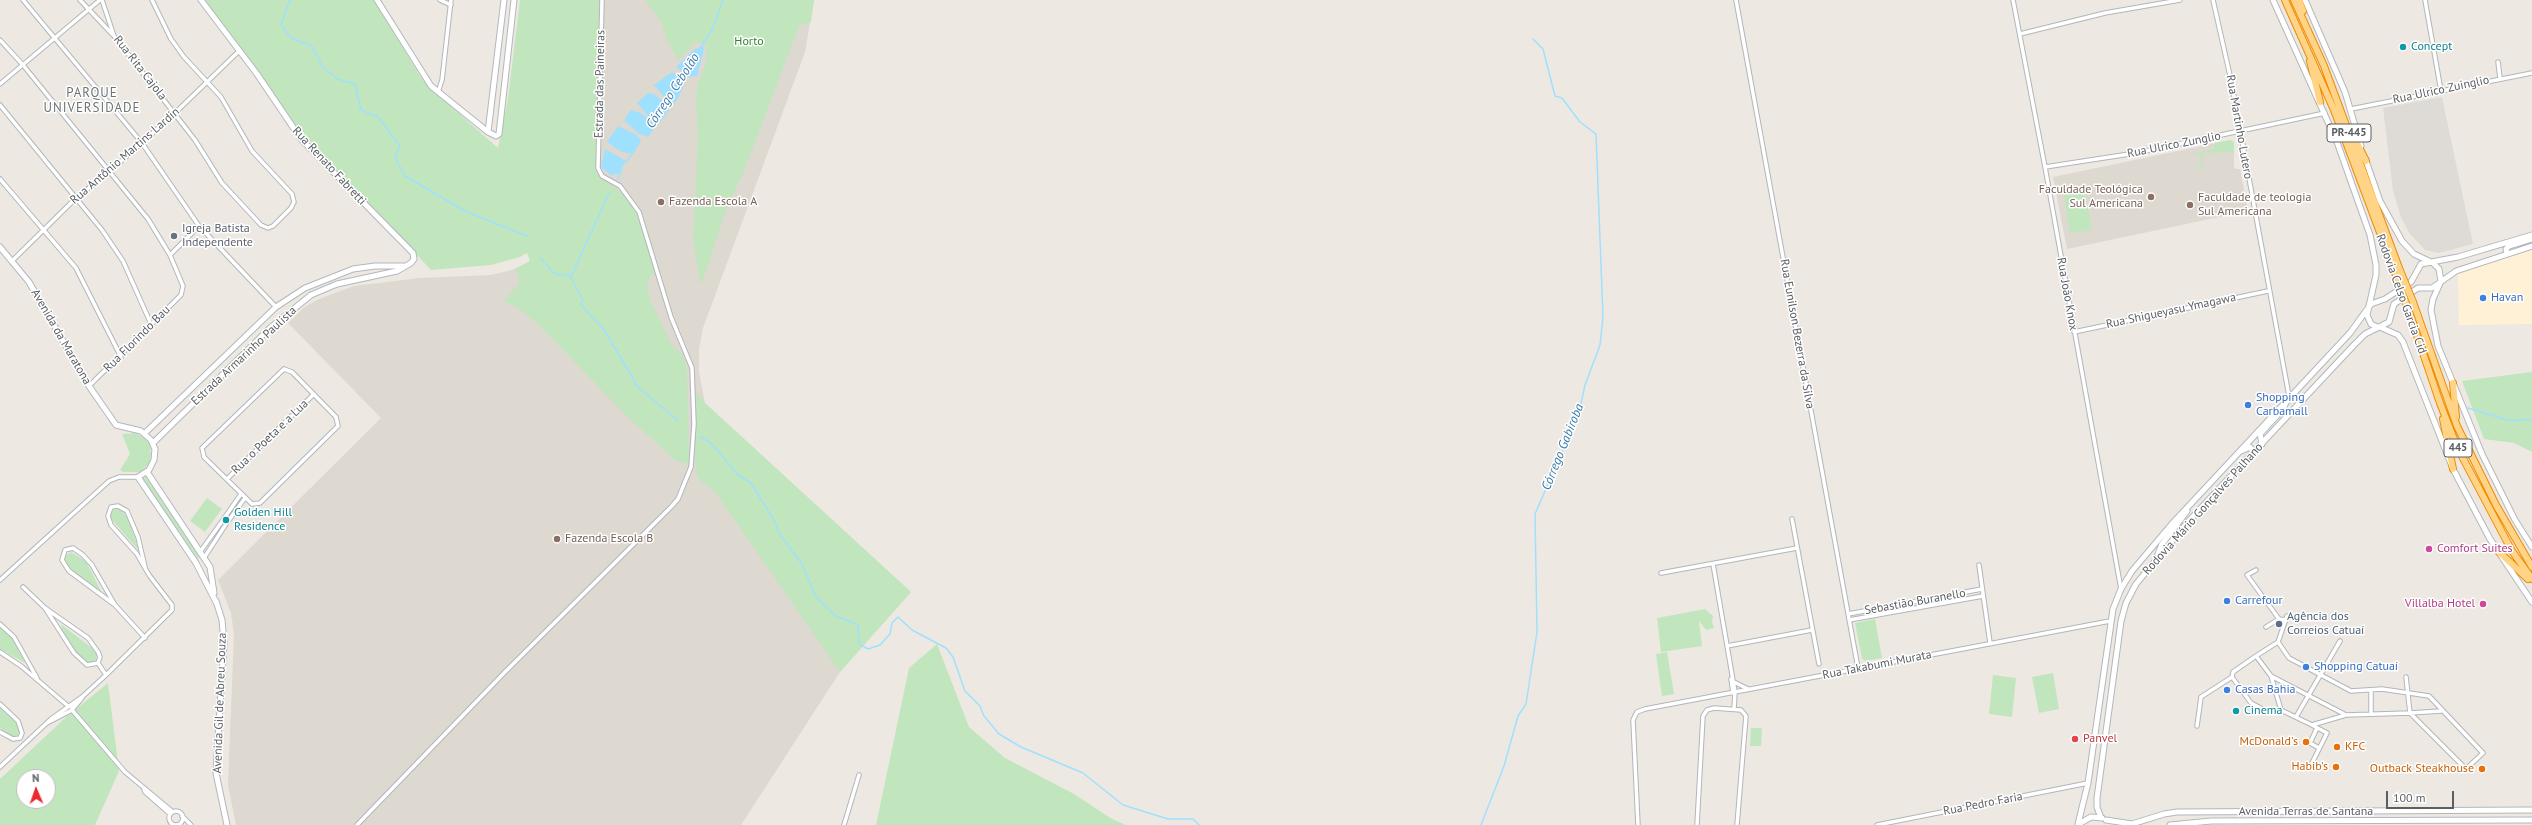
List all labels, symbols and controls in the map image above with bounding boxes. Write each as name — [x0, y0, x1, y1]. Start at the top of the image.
street label: Estrada das Paineiras — [592, 30, 608, 138]
street label: Rua Rita Cajola — [110, 33, 170, 103]
park label: Horto — [734, 35, 764, 49]
place label: Concept — [2411, 40, 2452, 54]
marker: Concept — [2398, 42, 2408, 52]
water label: Córrego Cebolão — [643, 51, 703, 131]
street label: Rua Ulrico Zuinglio — [2391, 73, 2491, 107]
street label: Rua Martinho Lutero — [2223, 74, 2255, 180]
district label: PARQUE UNIVERSIDADE — [43, 85, 141, 116]
street label: Rua Antônio Martins Lardin — [67, 105, 183, 207]
street label: Rua Renato Fabretti — [289, 124, 369, 208]
road number: PR-445 — [2327, 124, 2371, 142]
street label: Rua Ulrico Zunglio — [2126, 129, 2222, 161]
place label: Faculdade Teológica Sul Americana — [2039, 183, 2143, 211]
place label: Faculdade de teologia Sul Americana — [2198, 191, 2311, 219]
marker: Faculdade Teológica Sul Americana — [2146, 192, 2156, 202]
place label: Fazenda Escola A — [669, 195, 757, 209]
marker: Fazenda Escola A — [656, 197, 666, 207]
marker: Faculdade de teologia Sul Americana — [2185, 200, 2195, 210]
place label: Igreja Batista Independente — [182, 222, 253, 250]
marker: Igreja Batista Independente — [169, 231, 179, 241]
street label: Rodovia Celso Garcia Cid — [2373, 232, 2429, 356]
street label: Rua João Knox — [2053, 256, 2081, 332]
street label: Rua Eunilson Bezerra da Silva — [1777, 258, 1817, 410]
street label: Avenida da Maratona — [28, 287, 94, 387]
street label: Rua Shigueyasu Ymagawa — [2105, 290, 2237, 332]
place label: Havan — [2491, 291, 2523, 305]
marker: Havan — [2478, 293, 2488, 303]
street label: Rua Florindo Bau — [101, 303, 173, 375]
street label: Estrada Armarinho Paulista — [188, 303, 300, 409]
place label: Shopping Carbamall — [2256, 391, 2308, 419]
street label: Rua o Poeta e a Lua — [229, 397, 311, 477]
marker: Shopping Carbamall — [2243, 400, 2253, 410]
water label: Córrego Gabiroba — [1539, 401, 1587, 493]
road number: 445 — [2444, 439, 2472, 457]
street label: Rodovia Mário Gonçalves Palhano — [2140, 440, 2266, 578]
place label: Golden Hill Residence — [234, 506, 292, 534]
marker: Golden Hill Residence — [221, 515, 231, 525]
place label: Fazenda Escola B — [565, 532, 653, 546]
marker: Fazenda Escola B — [552, 534, 562, 544]
place label: Comfort Suites — [2437, 542, 2513, 556]
marker: Comfort Suites — [2424, 544, 2434, 554]
street label: Sebastião Buranello — [1863, 586, 1967, 618]
place label: Carrefour — [2235, 594, 2283, 608]
marker: Carrefour — [2222, 596, 2232, 606]
place label: Villalba Hotel — [2405, 597, 2475, 611]
marker: Villalba Hotel — [2478, 599, 2488, 609]
place label: Agência dos Correios Catuaí — [2287, 610, 2364, 638]
marker: Agência dos Correios Catuaí — [2274, 619, 2284, 629]
street label: Avenida Gil de Abreu Souza — [210, 632, 230, 774]
street label: Rua Takabumi Murata — [1821, 647, 1933, 683]
place label: Shopping Catuaí — [2314, 660, 2398, 674]
marker: Shopping Catuaí — [2301, 662, 2311, 672]
place label: Casas Bahia — [2235, 683, 2296, 697]
marker: Casas Bahia — [2222, 685, 2232, 695]
place label: Cinema — [2244, 704, 2282, 718]
marker: Cinema — [2231, 706, 2241, 716]
place label: Panvel — [2083, 732, 2117, 746]
marker: Panvel — [2070, 734, 2080, 744]
place label: McDonald's — [2239, 735, 2298, 749]
marker: McDonald's — [2301, 737, 2311, 747]
place label: KFC — [2345, 740, 2365, 754]
marker: KFC — [2332, 742, 2342, 752]
place label: Habib's — [2292, 760, 2328, 774]
marker: Habib's — [2331, 762, 2341, 772]
place label: Outback Steakhouse — [2370, 762, 2474, 776]
marker: Outback Steakhouse — [2477, 764, 2487, 774]
north arrow — [16, 769, 56, 809]
text: N — [32, 771, 39, 785]
scale bar — [2388, 783, 2456, 809]
street label: Rua Pedro Faria — [1942, 789, 2024, 819]
text: 100 m — [2393, 790, 2426, 805]
street label: Avenida Terras de Santana — [2239, 805, 2373, 819]

